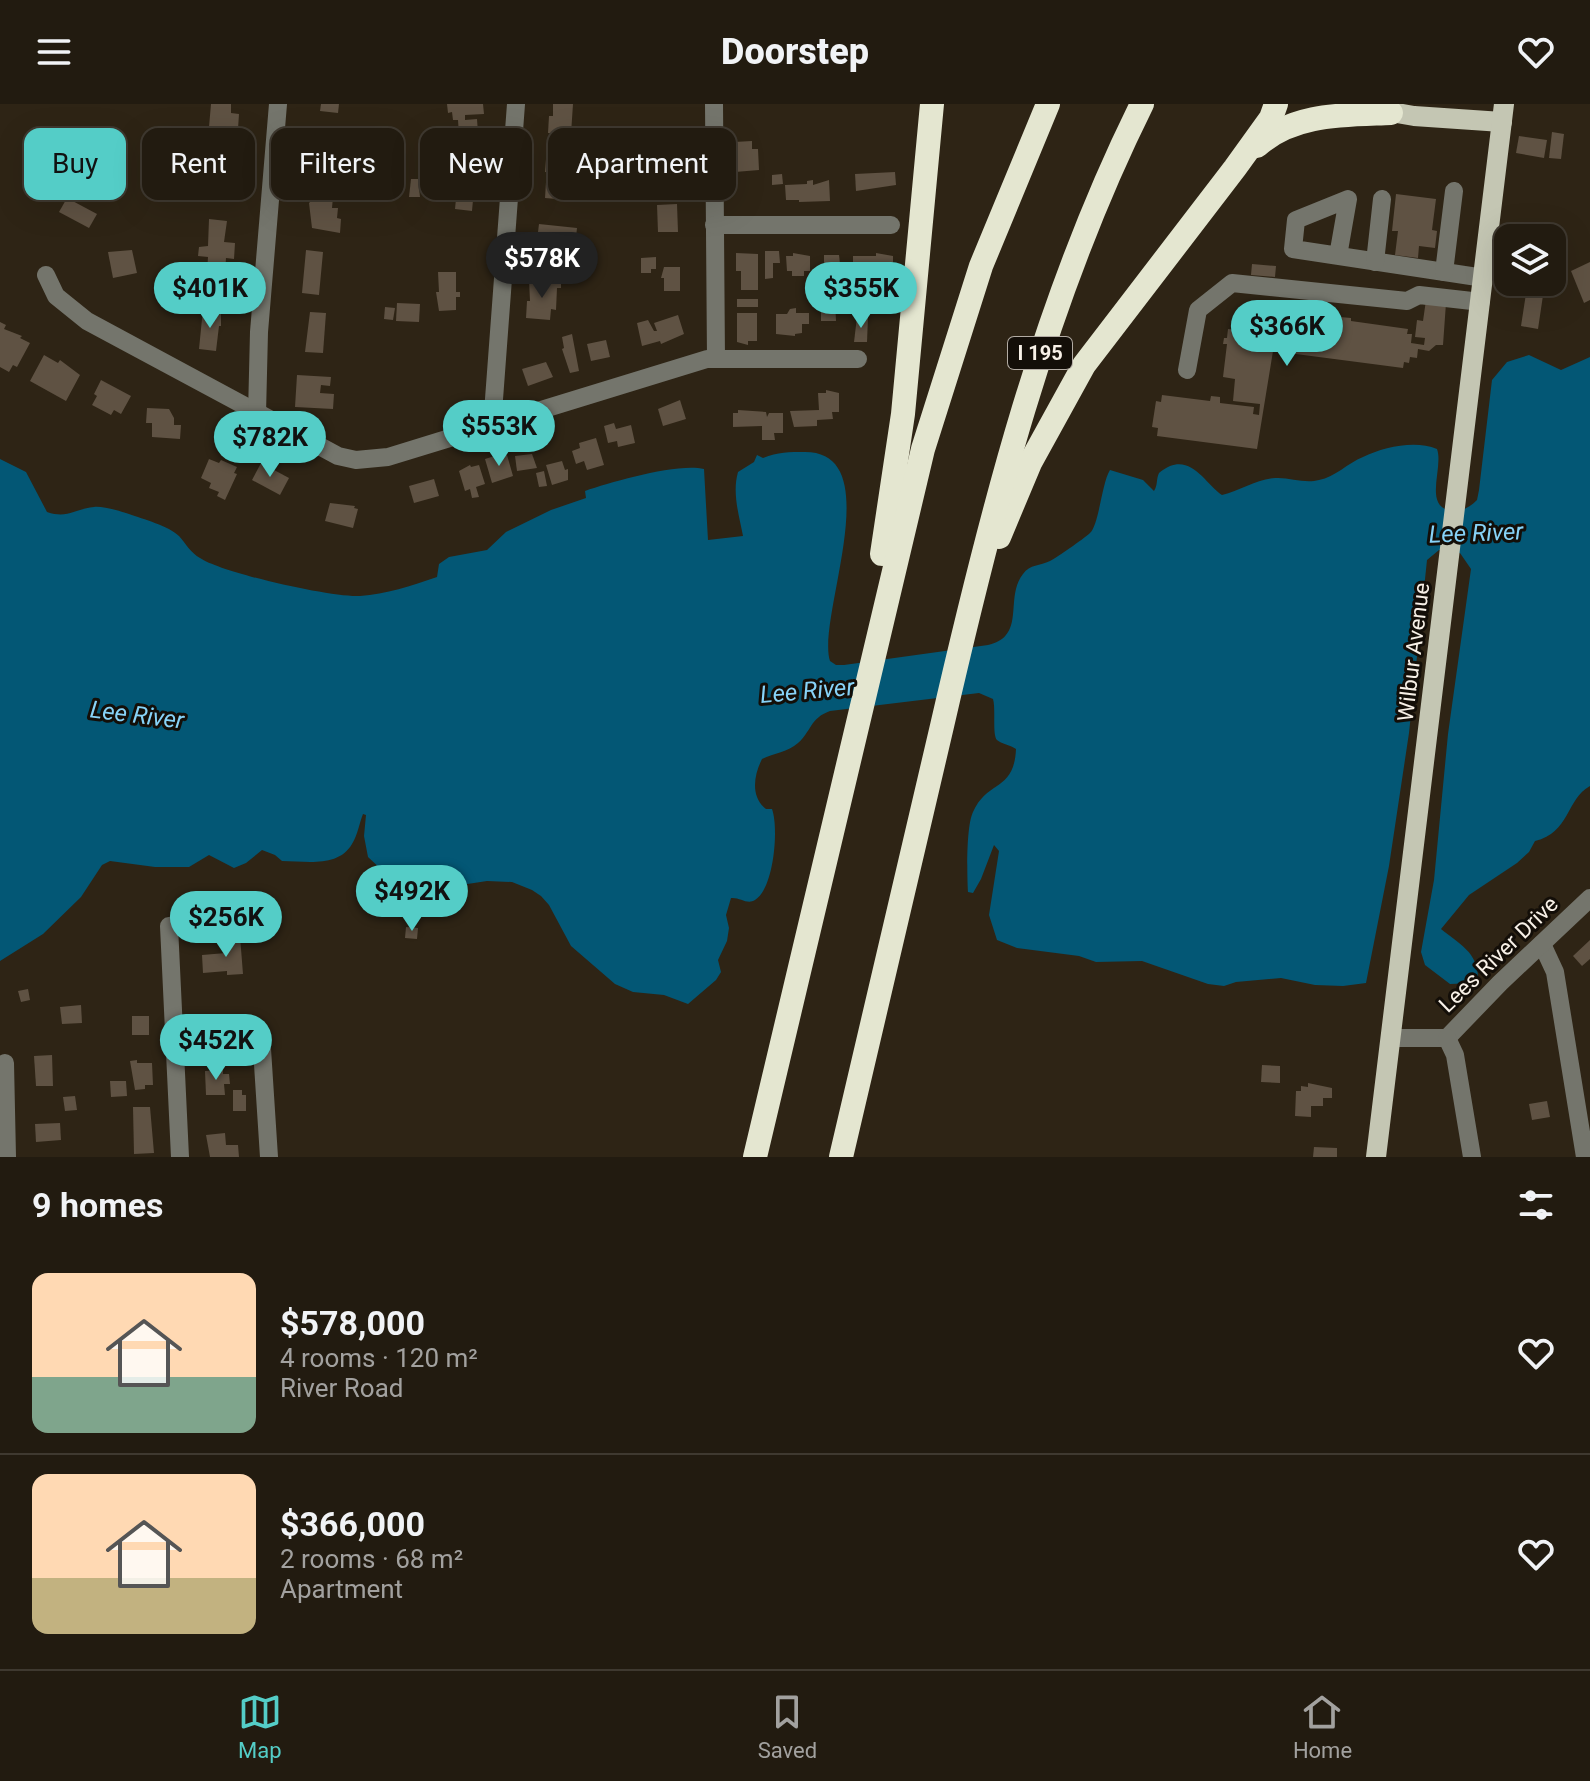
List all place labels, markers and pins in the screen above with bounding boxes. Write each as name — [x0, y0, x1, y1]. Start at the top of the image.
pin: $578K — [486, 232, 598, 300]
pin: $401K — [154, 262, 266, 330]
pin: $355K — [805, 262, 917, 330]
pin: $366K — [1231, 300, 1343, 368]
pin: $553K — [443, 400, 555, 468]
pin: $782K — [214, 411, 326, 479]
pin: $492K — [356, 865, 468, 933]
pin: $256K — [170, 891, 282, 959]
pin: $452K — [160, 1014, 272, 1082]

